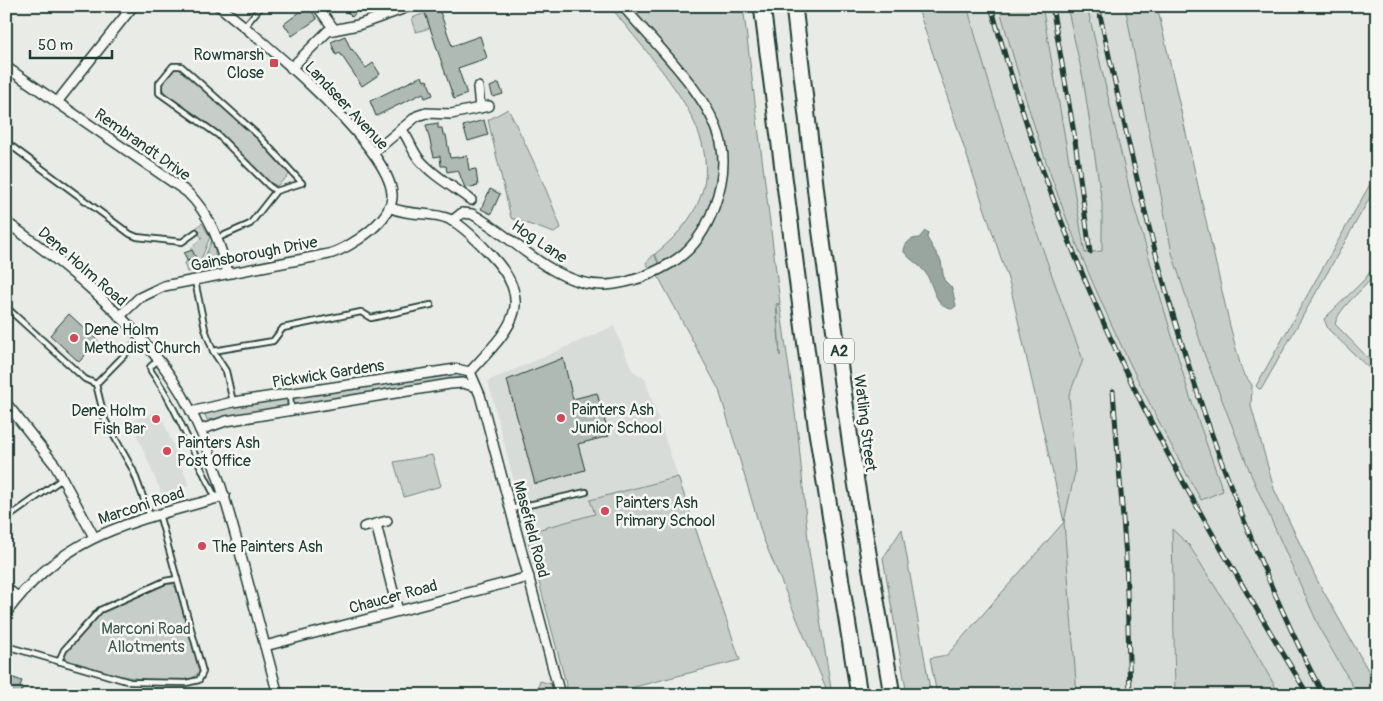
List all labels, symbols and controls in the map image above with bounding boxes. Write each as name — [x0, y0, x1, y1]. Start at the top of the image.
scale bar — [30, 28, 112, 60]
text: 50 m — [38, 36, 73, 55]
place label: Rowmarsh Close — [193, 45, 264, 83]
marker: Rowmarsh Close — [268, 57, 280, 69]
street label: Landseer Avenue — [300, 57, 393, 154]
street label: Rembrandt Drive — [91, 104, 194, 185]
street label: Hog Lane — [508, 216, 571, 268]
street label: Dene Holm Road — [34, 223, 131, 311]
street label: Gainsborough Drive — [189, 232, 319, 276]
place label: Dene Holm Methodist Church — [84, 320, 201, 358]
marker: Dene Holm Methodist Church — [68, 332, 80, 344]
road number: A2 — [824, 338, 854, 364]
street label: Pickwick Gardens — [271, 355, 386, 393]
street label: Watling Street — [849, 373, 881, 473]
place label: Painters Ash Junior School — [571, 400, 662, 438]
place label: Dene Holm Fish Bar — [71, 401, 146, 439]
marker: Painters Ash Junior School — [555, 412, 567, 424]
marker: Dene Holm Fish Bar — [150, 413, 162, 425]
place label: Painters Ash Post Office — [177, 433, 260, 471]
marker: Painters Ash Post Office — [161, 445, 173, 457]
street label: Masefield Road — [508, 479, 554, 580]
street label: Marconi Road — [96, 483, 187, 529]
place label: Painters Ash Primary School — [615, 493, 715, 531]
marker: Painters Ash Primary School — [599, 505, 611, 517]
place label: The Painters Ash — [212, 537, 323, 557]
marker: The Painters Ash — [196, 540, 208, 552]
street label: Chaucer Road — [347, 576, 440, 618]
park label: Marconi Road Allotments — [101, 619, 191, 657]

